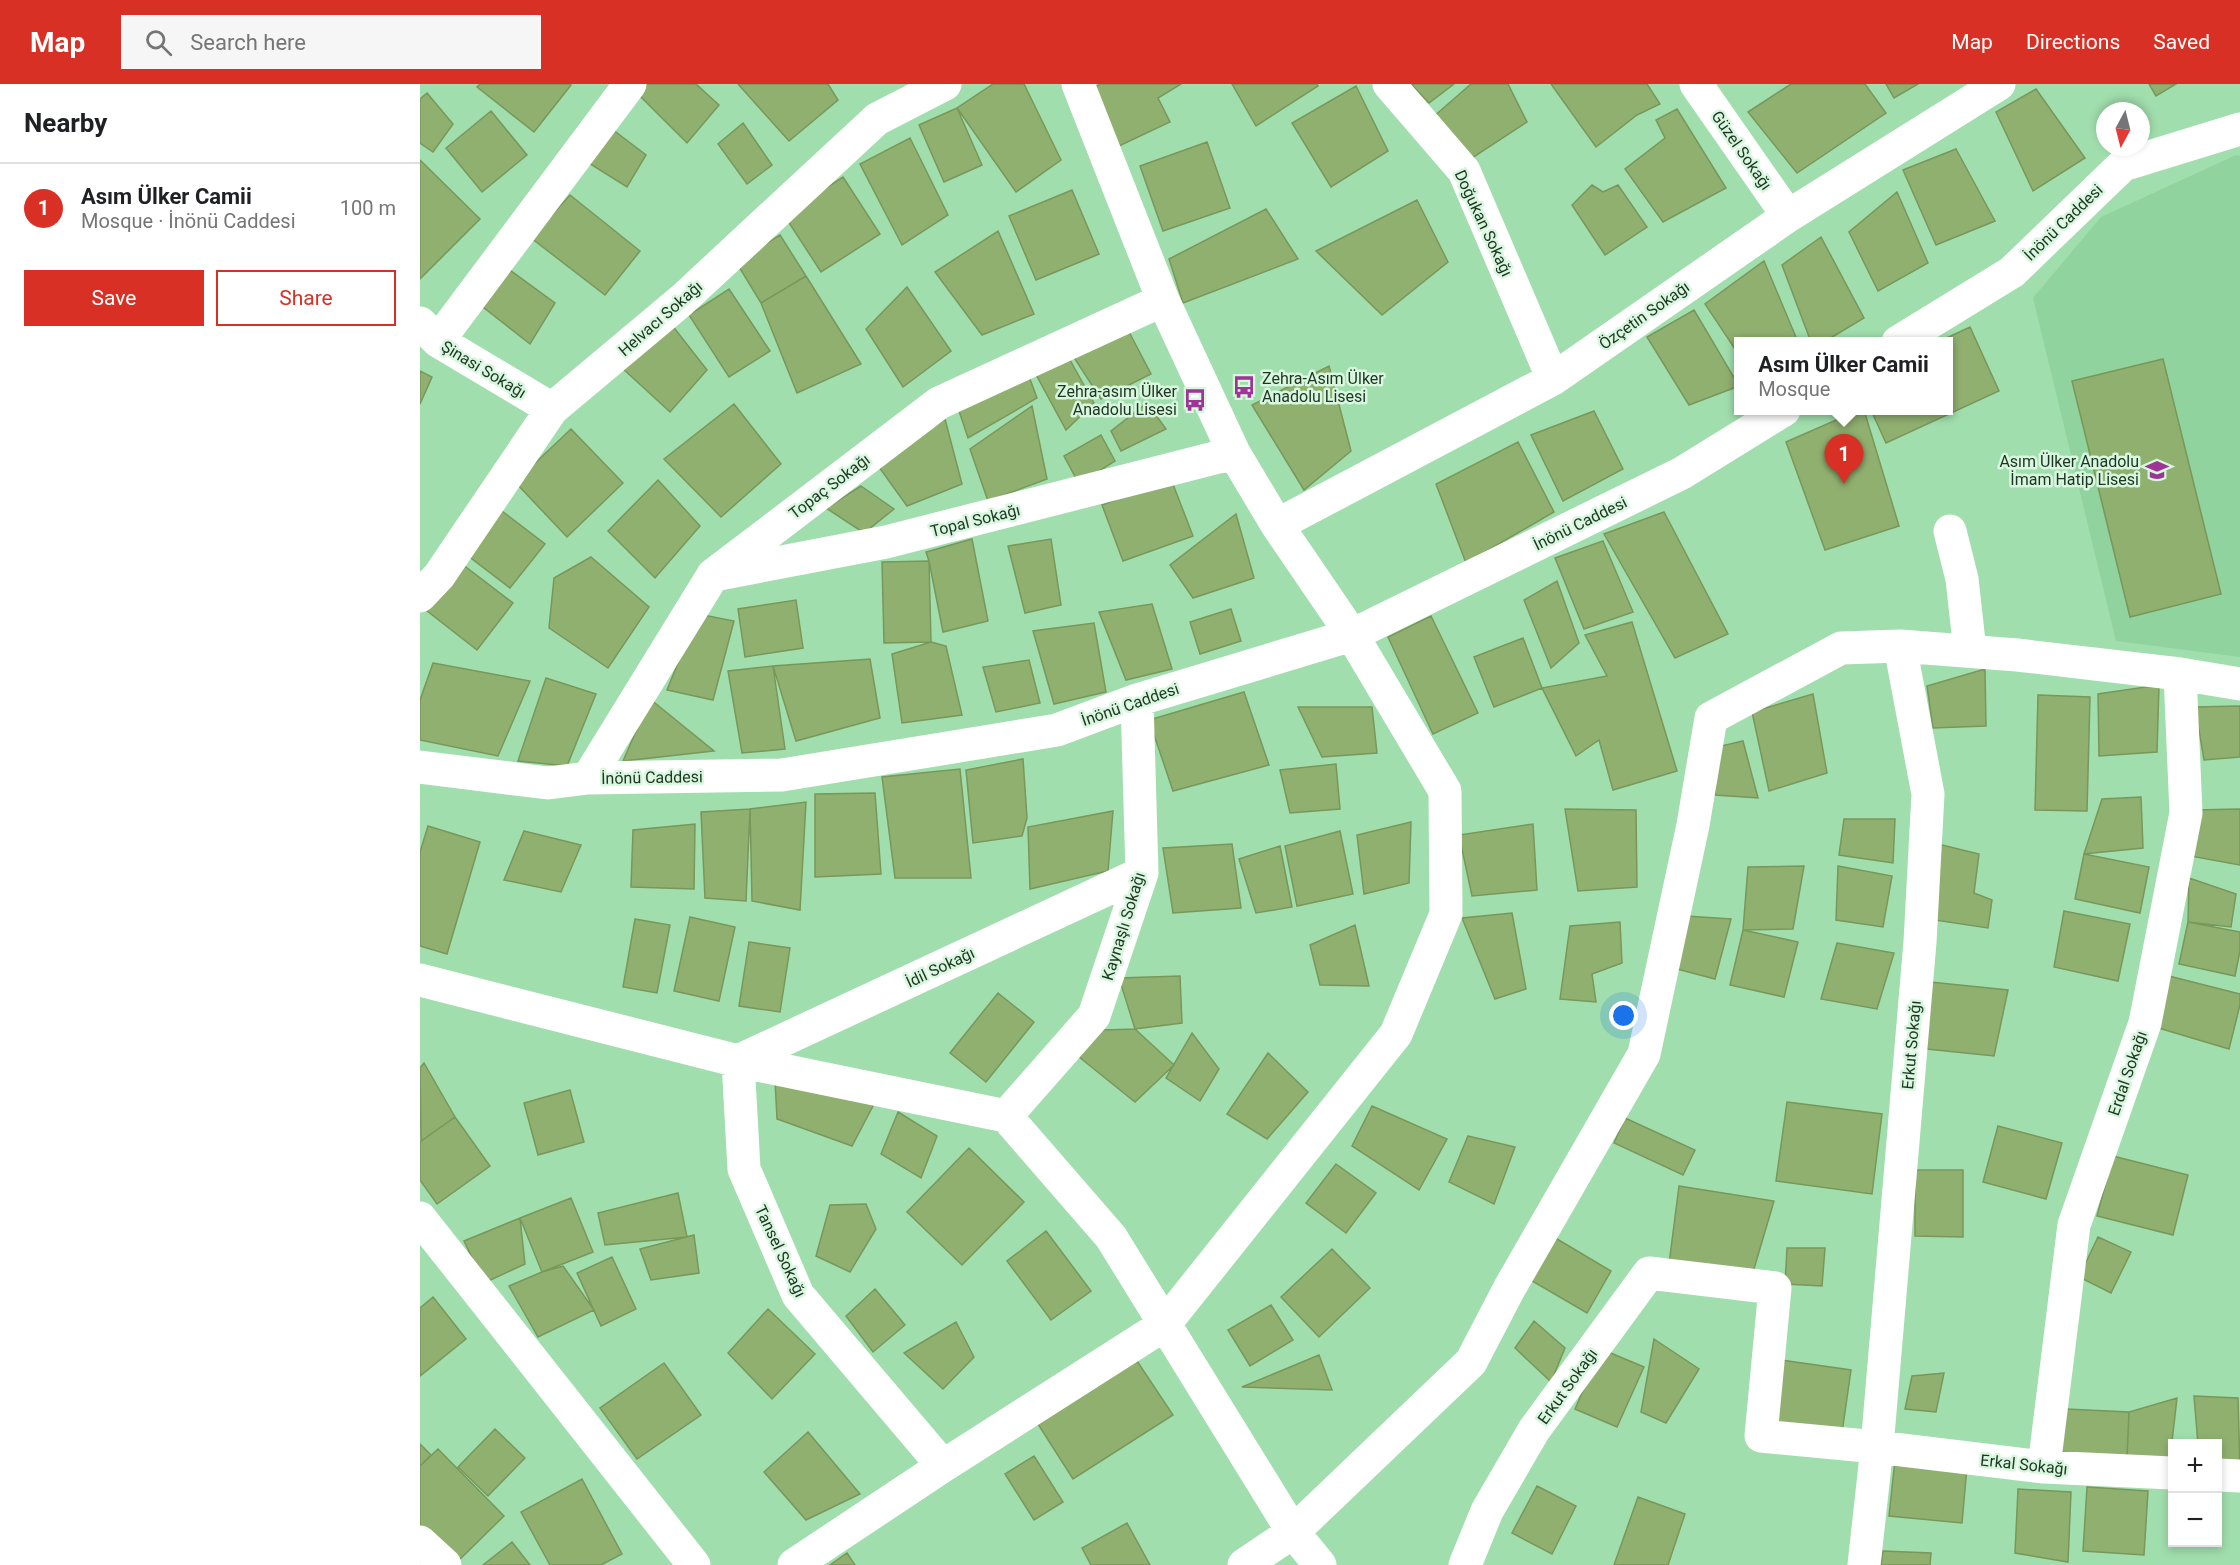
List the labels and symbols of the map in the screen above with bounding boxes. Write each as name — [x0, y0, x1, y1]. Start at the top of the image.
north arrow — [2096, 102, 2150, 156]
street label: Güzel Sokağı — [1707, 107, 1776, 194]
street label: Doğukan Sokağı — [1451, 167, 1517, 280]
street label: İnönü Caddesi — [2020, 180, 2107, 265]
street label: Helvacı Sokağı — [615, 277, 706, 360]
street label: Özçetin Sokağı — [1595, 277, 1693, 354]
street label: Şinasi Sokağı — [438, 337, 530, 402]
place label: Zehra-Asım Ülker Anadolu Lisesi — [1262, 369, 1384, 406]
bus stop icon: Zehra-Asım Ülker Anadolu Lisesi — [1231, 374, 1257, 400]
place label: Zehra-asım Ülker Anadolu Lisesi — [1057, 382, 1178, 419]
bus stop icon: Zehra-asım Ülker Anadolu Lisesi — [1182, 387, 1208, 413]
pin: 1 — [1824, 434, 1864, 484]
street label: Topaç Sokağı — [785, 450, 873, 523]
place label: Asım Ülker Anadolu İmam Hatip Lisesi — [1999, 452, 2139, 489]
school or university icon: Asım Ülker Anadolu İmam Hatip Lisesi — [2144, 457, 2170, 483]
street label: İnönü Caddesi — [1530, 493, 1630, 554]
street label: Topal Sokağı — [928, 500, 1022, 541]
street label: İnönü Caddesi — [1079, 679, 1181, 730]
street label: İnönü Caddesi — [601, 767, 703, 788]
street label: Kaynaşlı Sokağı — [1098, 870, 1149, 983]
street label: İdil Sokağı — [903, 943, 978, 992]
street label: Erkut Sokağı — [1898, 1000, 1925, 1090]
your location — [1609, 1001, 1638, 1030]
street label: Erdal Sokağı — [2104, 1028, 2151, 1118]
street label: Tansel Sokağı — [751, 1202, 810, 1300]
street label: Erkut Sokağı — [1534, 1345, 1601, 1428]
street label: Erkal Sokağı — [1979, 1450, 2068, 1479]

